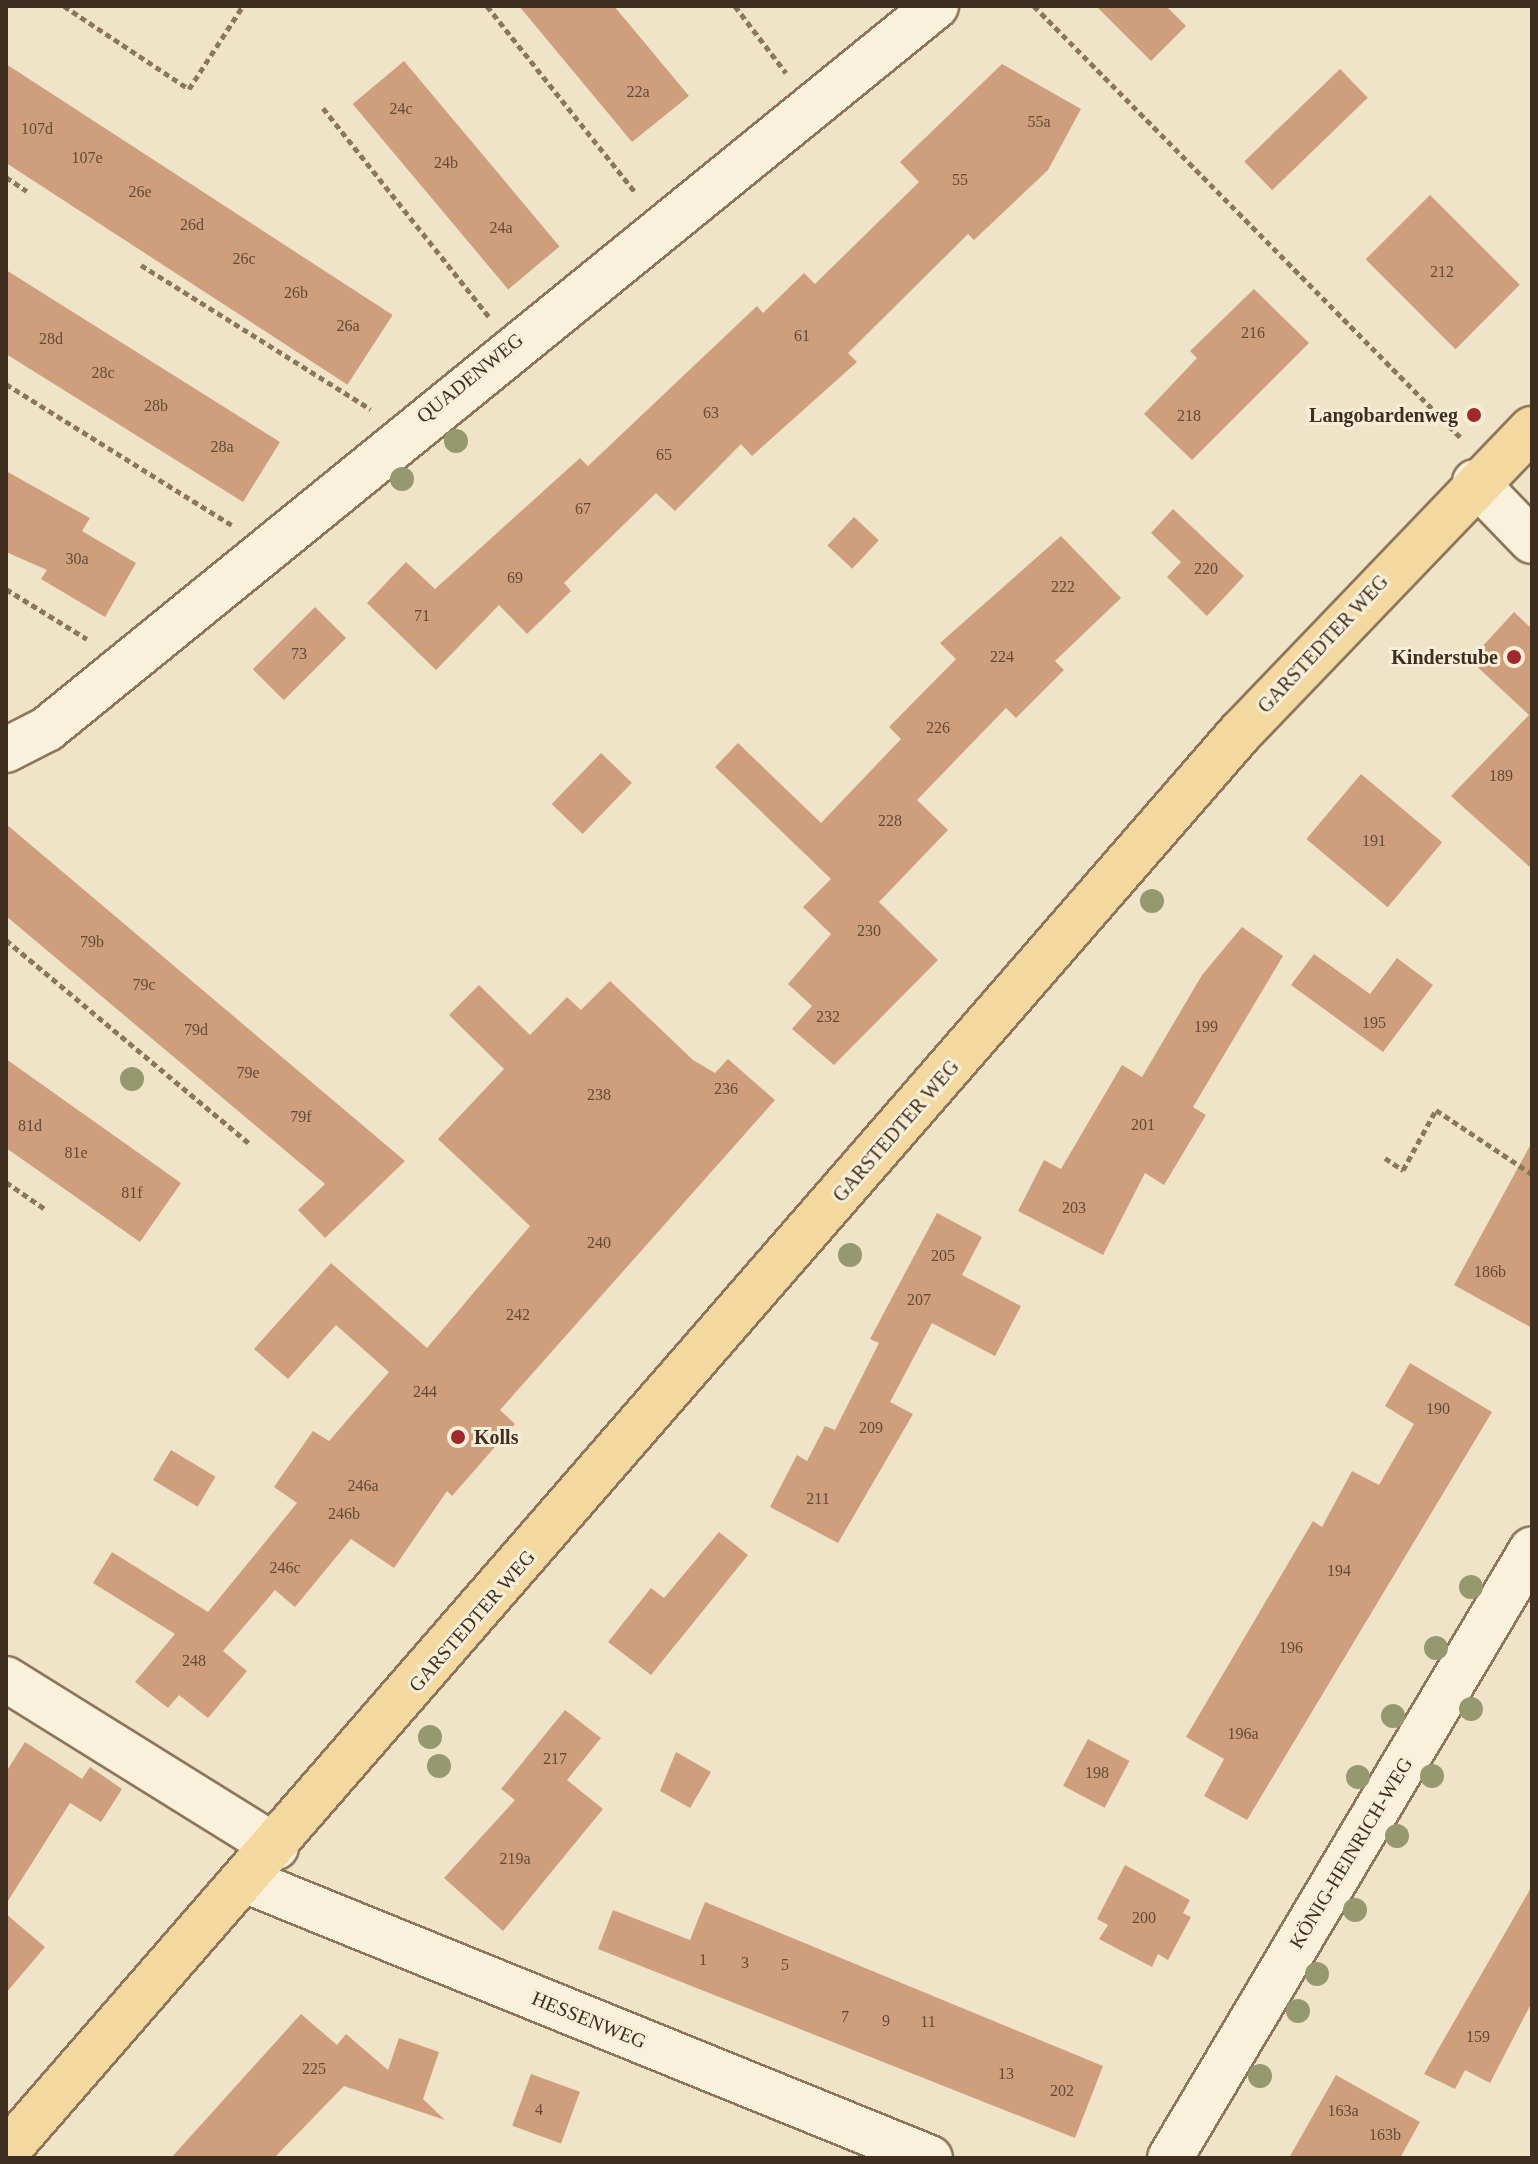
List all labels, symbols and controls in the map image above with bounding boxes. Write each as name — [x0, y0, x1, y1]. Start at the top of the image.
house number: 22a — [626, 82, 650, 102]
house number: 24c — [389, 99, 413, 119]
house number: 55a — [1027, 112, 1051, 132]
house number: 107d — [21, 119, 53, 139]
house number: 107e — [71, 148, 103, 168]
house number: 24b — [434, 153, 458, 173]
house number: 55 — [952, 170, 968, 190]
house number: 26e — [128, 182, 152, 202]
house number: 26d — [180, 215, 204, 235]
house number: 24a — [489, 218, 513, 238]
house number: 26c — [232, 249, 256, 269]
house number: 212 — [1430, 262, 1454, 282]
house number: 26b — [284, 283, 308, 303]
house number: 26a — [336, 316, 360, 336]
house number: 216 — [1241, 323, 1265, 343]
house number: 61 — [794, 326, 810, 346]
street label: QUADENWEG — [412, 328, 528, 428]
house number: 28d — [39, 329, 63, 349]
house number: 28c — [91, 363, 115, 383]
house number: 28b — [144, 396, 168, 416]
house number: 63 — [703, 403, 719, 423]
place label: Langobardenweg — [1309, 403, 1458, 427]
house number: 218 — [1177, 406, 1201, 426]
marker: Langobardenweg — [1465, 406, 1483, 424]
house number: 28a — [210, 437, 234, 457]
house number: 65 — [656, 445, 672, 465]
house number: 67 — [575, 499, 591, 519]
house number: 30a — [65, 549, 89, 569]
house number: 220 — [1194, 559, 1218, 579]
house number: 69 — [507, 568, 523, 588]
street label: GARSTEDTER WEG — [1253, 570, 1393, 718]
house number: 222 — [1051, 577, 1075, 597]
house number: 71 — [414, 606, 430, 626]
house number: 73 — [291, 644, 307, 664]
place label: Kinderstube — [1391, 645, 1498, 669]
house number: 224 — [990, 647, 1014, 667]
marker: Kinderstube — [1505, 648, 1523, 666]
house number: 226 — [926, 718, 950, 738]
house number: 189 — [1489, 766, 1513, 786]
house number: 228 — [878, 811, 902, 831]
house number: 191 — [1362, 831, 1386, 851]
house number: 230 — [857, 921, 881, 941]
house number: 79b — [80, 932, 104, 952]
house number: 79c — [132, 975, 156, 995]
house number: 232 — [816, 1007, 840, 1027]
house number: 195 — [1362, 1013, 1386, 1033]
house number: 199 — [1194, 1017, 1218, 1037]
house number: 79d — [184, 1020, 208, 1040]
street label: GARSTEDTER WEG — [828, 1055, 964, 1207]
house number: 79e — [236, 1063, 260, 1083]
house number: 236 — [714, 1079, 738, 1099]
house number: 238 — [587, 1085, 611, 1105]
house number: 79f — [290, 1107, 312, 1127]
house number: 201 — [1131, 1115, 1155, 1135]
house number: 81d — [18, 1116, 42, 1136]
house number: 81e — [64, 1143, 88, 1163]
house number: 81f — [121, 1183, 143, 1203]
house number: 203 — [1062, 1198, 1086, 1218]
house number: 240 — [587, 1233, 611, 1253]
house number: 205 — [931, 1246, 955, 1266]
house number: 186b — [1474, 1262, 1506, 1282]
house number: 207 — [907, 1290, 931, 1310]
house number: 242 — [506, 1305, 530, 1325]
house number: 244 — [413, 1382, 437, 1402]
house number: 190 — [1426, 1399, 1450, 1419]
house number: 209 — [859, 1418, 883, 1438]
place label: Kolls — [474, 1425, 518, 1449]
marker: Kolls — [449, 1428, 467, 1446]
house number: 246a — [347, 1476, 379, 1496]
house number: 211 — [806, 1489, 830, 1509]
house number: 246b — [328, 1504, 360, 1524]
street label: GARSTEDTER WEG — [404, 1545, 540, 1697]
house number: 246c — [269, 1558, 301, 1578]
house number: 194 — [1327, 1561, 1351, 1581]
house number: 196 — [1279, 1638, 1303, 1658]
house number: 248 — [182, 1651, 206, 1671]
house number: 196a — [1227, 1724, 1259, 1744]
house number: 217 — [543, 1749, 567, 1769]
street label: KÖNIG-HEINRICH-WEG — [1284, 1753, 1418, 1953]
house number: 198 — [1085, 1763, 1109, 1783]
house number: 219a — [499, 1849, 531, 1869]
house number: 200 — [1132, 1908, 1156, 1928]
house number: 1 — [699, 1950, 707, 1970]
house number: 3 — [741, 1953, 749, 1973]
house number: 5 — [781, 1955, 789, 1975]
street label: HESSENWEG — [528, 1986, 650, 2054]
house number: 7 — [841, 2007, 849, 2027]
house number: 9 — [882, 2011, 890, 2031]
house number: 11 — [920, 2012, 936, 2032]
house number: 159 — [1466, 2027, 1490, 2047]
house number: 225 — [302, 2059, 326, 2079]
house number: 13 — [998, 2064, 1014, 2084]
house number: 202 — [1050, 2081, 1074, 2101]
house number: 4 — [535, 2100, 543, 2120]
house number: 163a — [1327, 2101, 1359, 2121]
house number: 163b — [1369, 2125, 1401, 2145]

